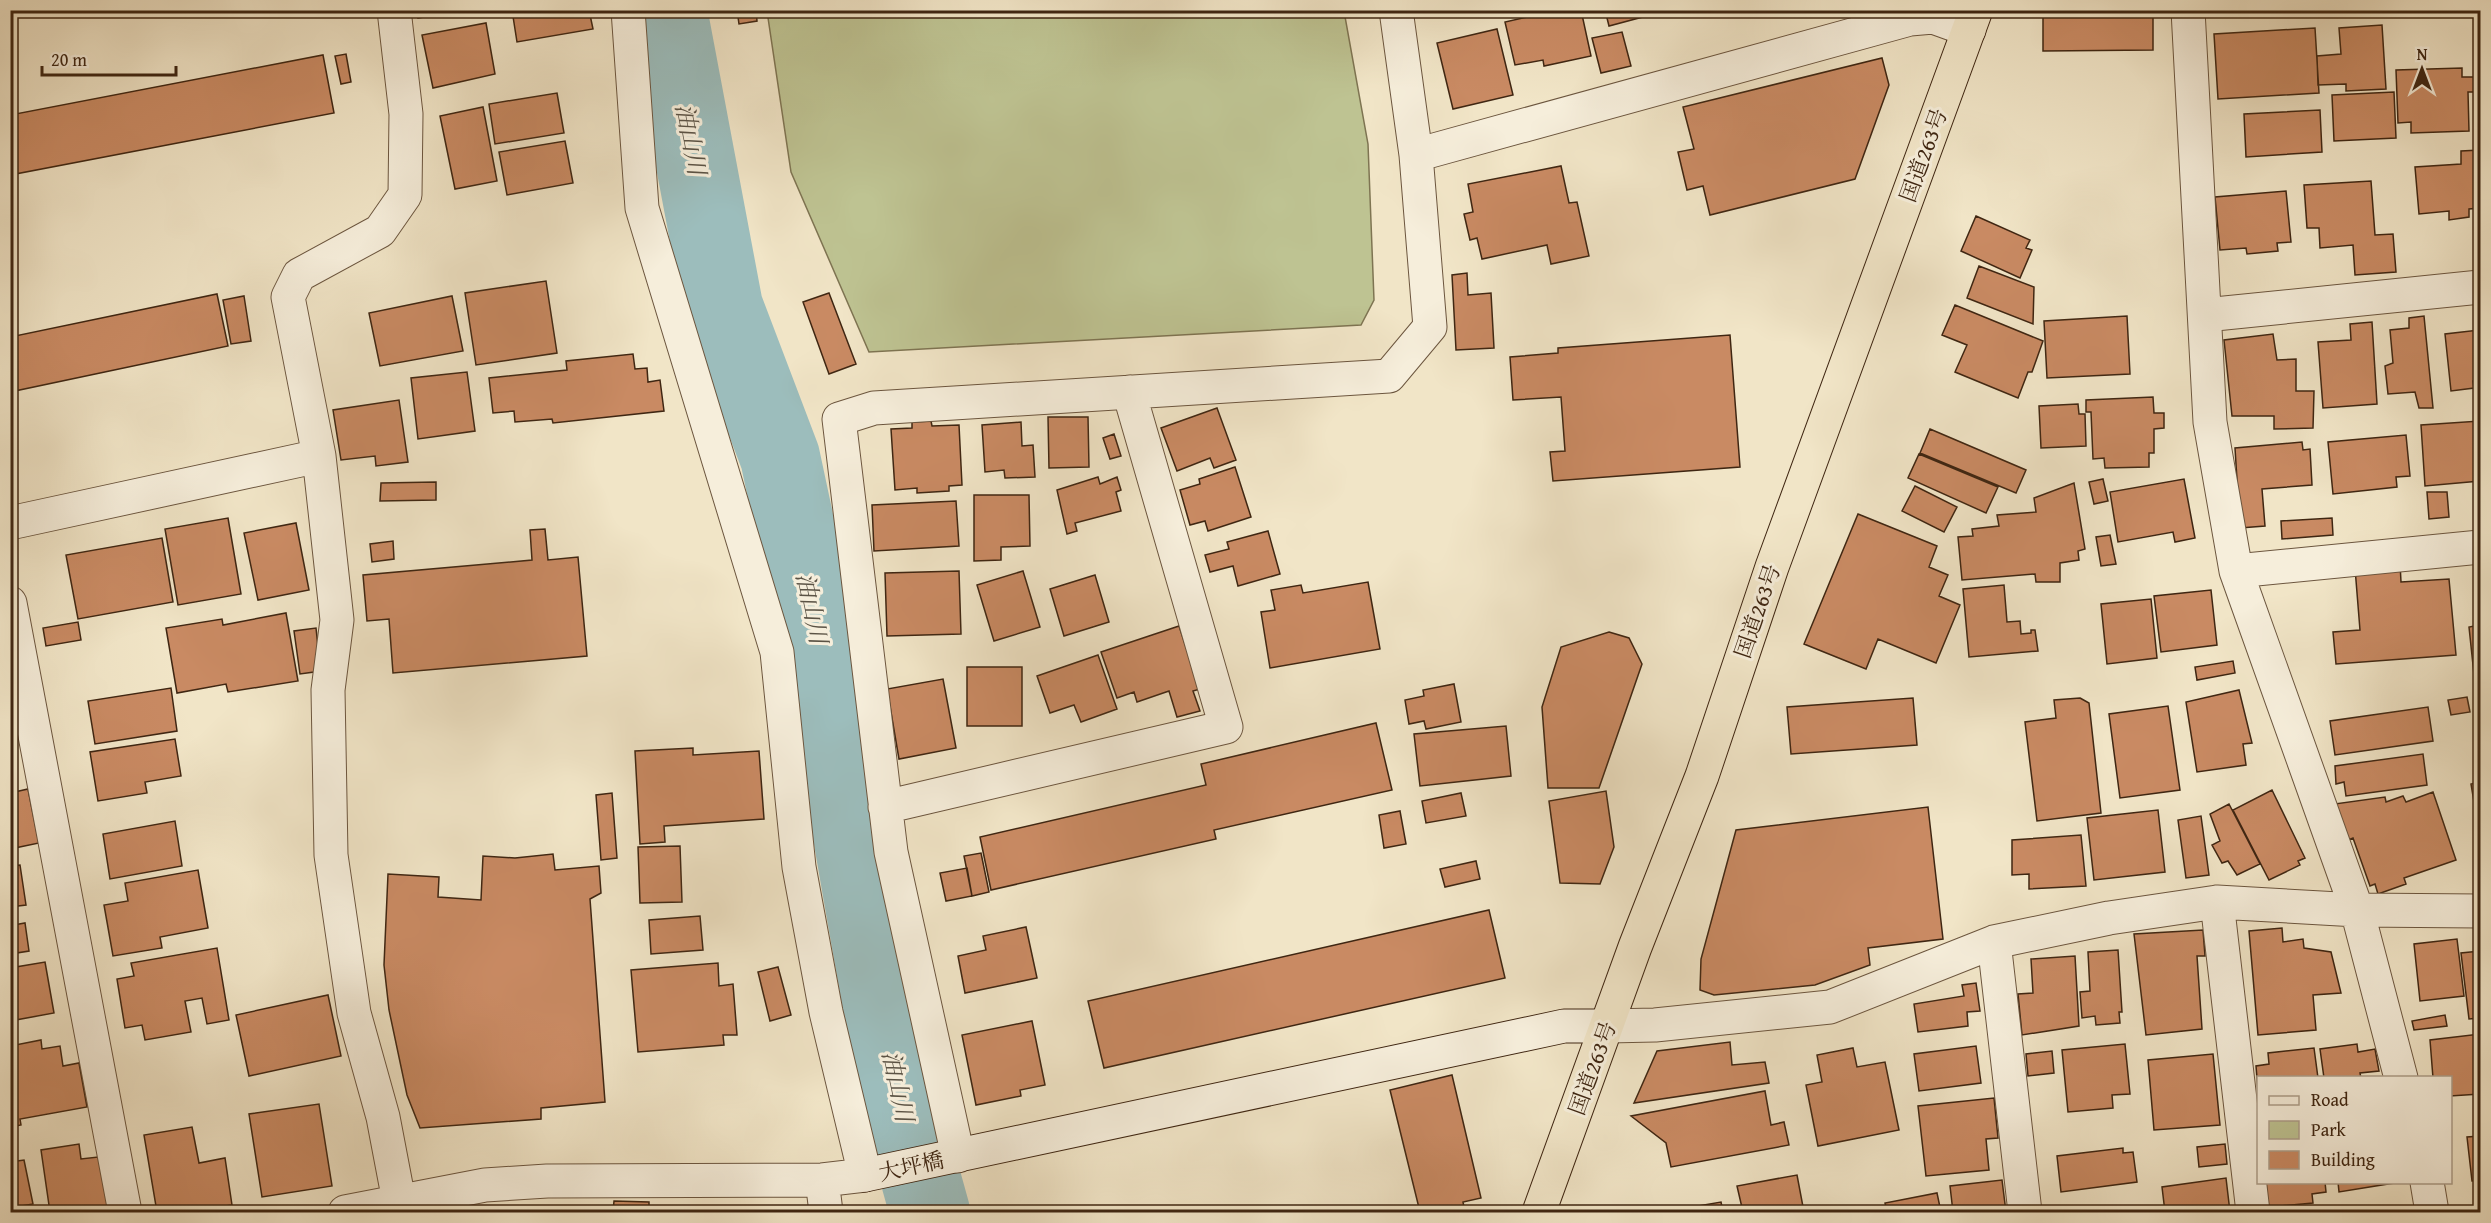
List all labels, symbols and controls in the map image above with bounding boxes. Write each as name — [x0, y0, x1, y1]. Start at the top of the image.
scale bar — [42, 39, 176, 77]
north arrow — [2392, 39, 2452, 99]
text: N — [2417, 42, 2428, 66]
text: 20 m — [51, 46, 87, 73]
water label: 油山川 — [667, 100, 716, 181]
street label: 国道263号 — [1891, 104, 1955, 206]
street label: 国道263号 — [1726, 560, 1788, 662]
water label: 油山川 — [787, 569, 837, 650]
street label: 国道263号 — [1560, 1017, 1624, 1119]
water label: 油山川 — [873, 1047, 923, 1128]
legend — [2257, 1076, 2452, 1184]
text: Road — [2311, 1086, 2349, 1113]
text: Park — [2311, 1116, 2347, 1143]
street label: 大坪橋 — [875, 1143, 947, 1189]
text: Building — [2311, 1146, 2375, 1173]

